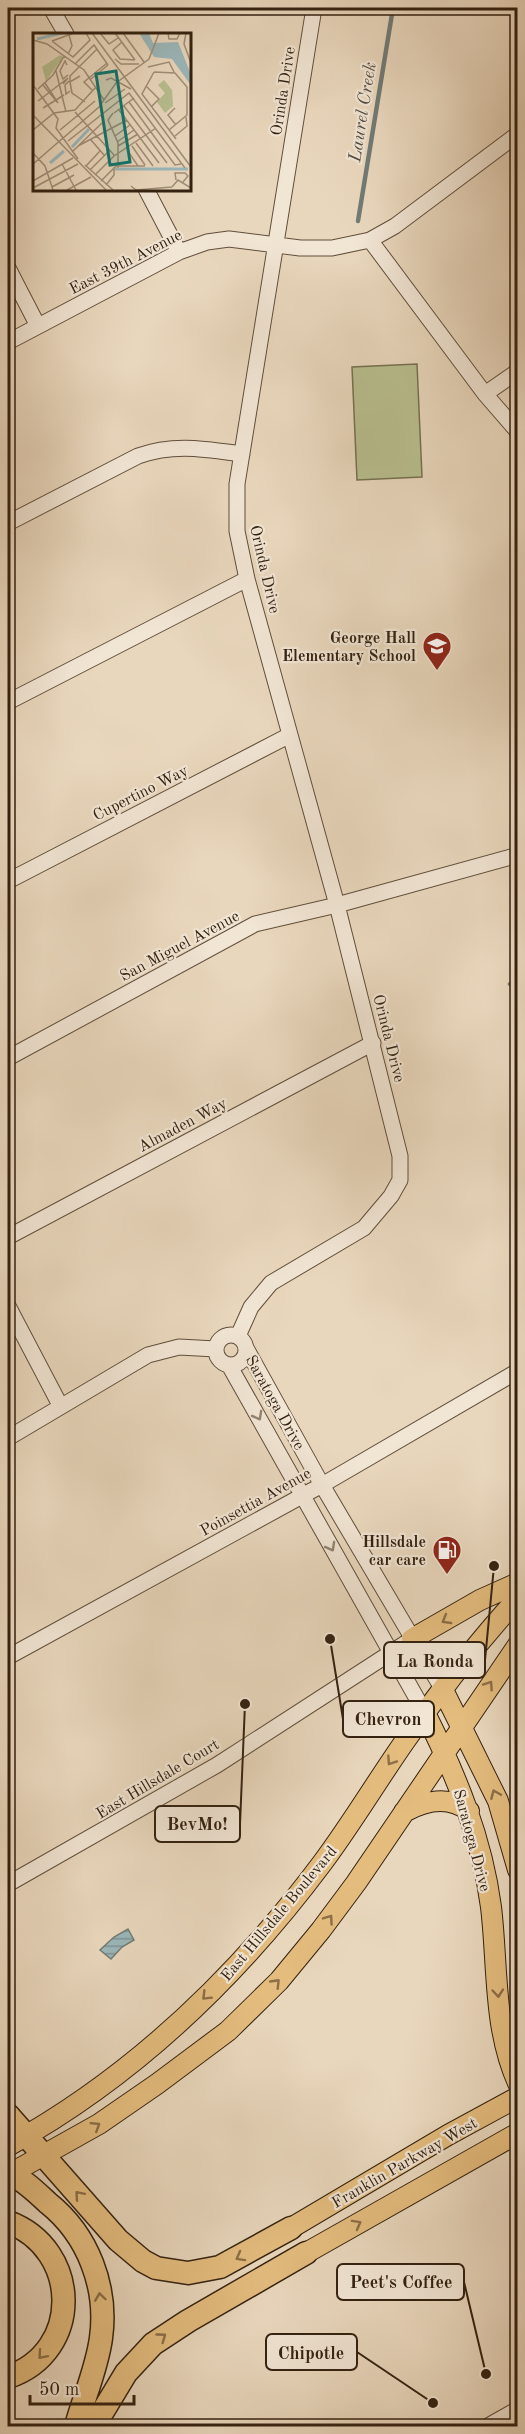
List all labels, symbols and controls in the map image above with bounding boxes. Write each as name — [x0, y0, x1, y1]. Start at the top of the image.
inset map — [33, 33, 190, 190]
street label: Orinda Drive — [269, 46, 299, 137]
water label: Laurel Creek — [346, 61, 380, 164]
street label: East 39th Avenue — [67, 227, 185, 298]
street label: Orinda Drive — [246, 524, 282, 615]
school or university icon: George Hall Elementary School — [421, 630, 453, 672]
place label: George Hall Elementary School — [282, 631, 416, 665]
street label: Cupertino Way — [91, 763, 192, 825]
street label: San Miguel Avenue — [118, 909, 242, 985]
street label: Orinda Drive — [369, 993, 407, 1084]
street label: Almaden Way — [136, 1095, 230, 1156]
street label: Saratoga Drive — [242, 1353, 307, 1453]
one-way arrow — [251, 1410, 262, 1420]
street label: Poinsettia Avenue — [198, 1466, 314, 1540]
fuel station icon: Hillsdale car care — [431, 1534, 463, 1576]
place label: Hillsdale car care — [362, 1535, 426, 1569]
one-way arrow — [324, 1541, 335, 1551]
one-way arrow — [442, 1612, 452, 1624]
callout: La Ronda — [384, 1642, 485, 1678]
text: La Ronda — [396, 1653, 474, 1671]
one-way arrow — [482, 1680, 493, 1691]
callout: Chevron — [343, 1701, 434, 1737]
text: Chevron — [355, 1711, 421, 1729]
street label: East Hillsdale Court — [94, 1737, 223, 1823]
one-way arrow — [387, 1755, 399, 1765]
street label: Saratoga Drive — [450, 1788, 492, 1893]
one-way arrow — [490, 1789, 502, 1800]
callout: BevMo! — [155, 1806, 240, 1842]
text: BevMo! — [167, 1816, 227, 1834]
street label: East Hillsdale Boulevard — [218, 1844, 341, 1985]
one-way arrow — [322, 1914, 333, 1925]
one-way arrow — [268, 1980, 279, 1991]
one-way arrow — [491, 1988, 504, 1997]
one-way arrow — [203, 1989, 214, 2000]
street label: Franklin Parkway West — [330, 2115, 481, 2212]
one-way arrow — [90, 2121, 100, 2133]
one-way arrow — [75, 2191, 86, 2202]
one-way arrow — [350, 2220, 361, 2231]
one-way arrow — [236, 2250, 247, 2261]
callout: Peet's Coffee — [337, 2264, 464, 2300]
text: Peet's Coffee — [350, 2274, 452, 2292]
one-way arrow — [95, 2292, 107, 2301]
one-way arrow — [156, 2333, 167, 2344]
callout: Chipotle — [266, 2334, 357, 2370]
text: Chipotle — [278, 2345, 344, 2363]
one-way arrow — [38, 2348, 49, 2359]
scale bar — [30, 2368, 134, 2406]
text: 50 m — [39, 2381, 79, 2399]

